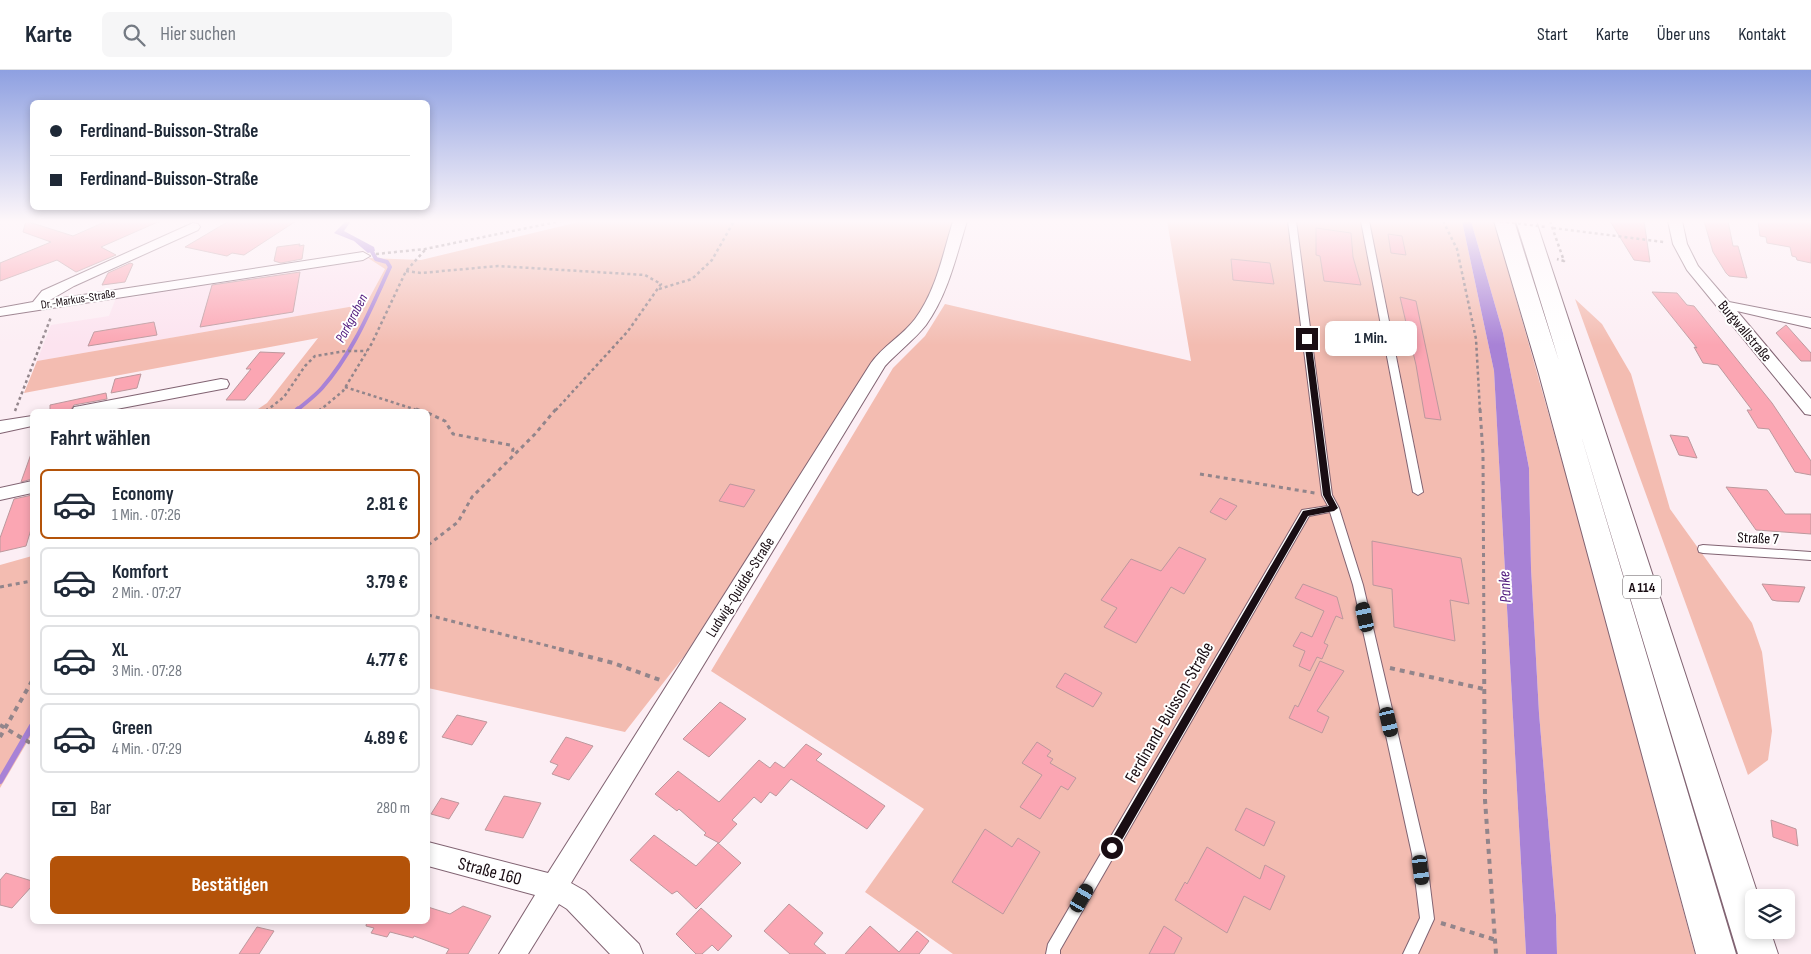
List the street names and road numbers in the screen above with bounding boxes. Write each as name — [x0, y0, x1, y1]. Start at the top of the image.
street label: Dr.-Markus-Straße — [40, 286, 117, 313]
street label: Burgwallstraße — [1713, 297, 1776, 366]
street label: Straße 7 — [1737, 528, 1779, 549]
street label: Ludwig-Quidde-Straße — [702, 534, 779, 641]
road number: A 114 — [1623, 576, 1661, 598]
street label: Ferdinand-Buisson-Straße — [1121, 638, 1218, 786]
street label: Straße 160 — [456, 853, 524, 890]

